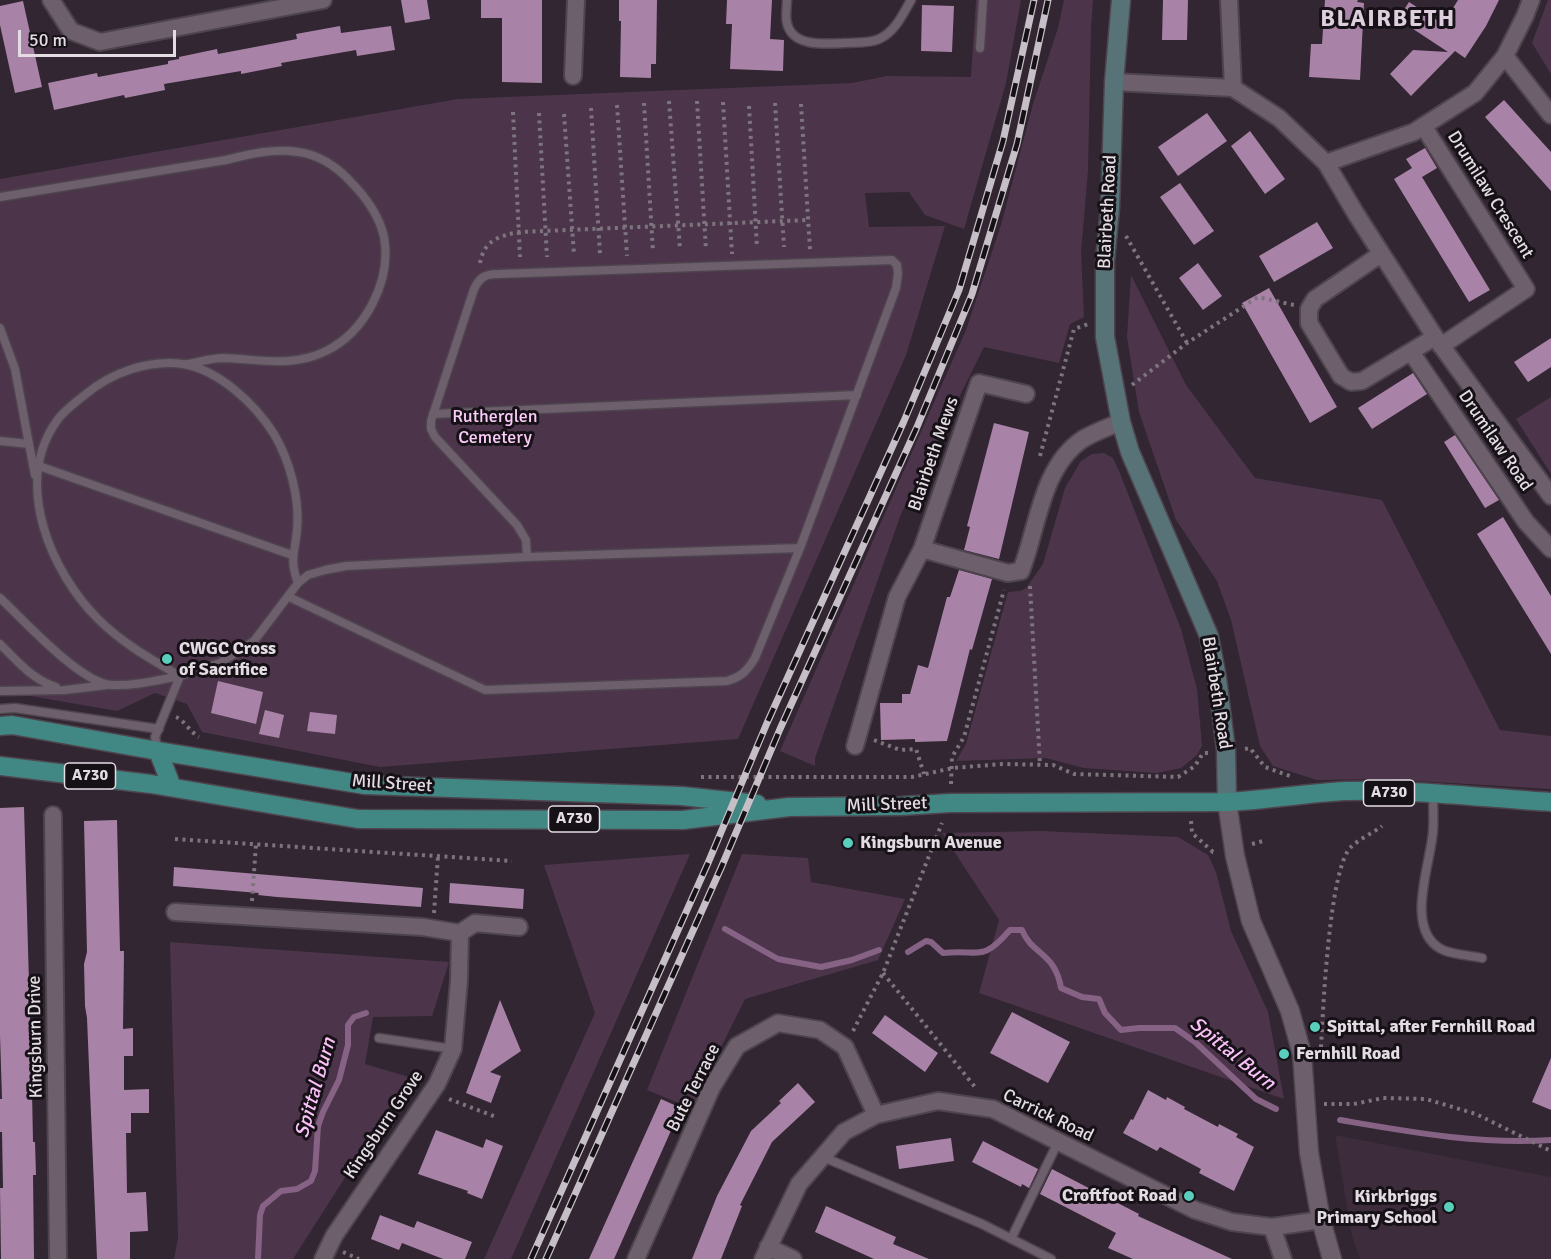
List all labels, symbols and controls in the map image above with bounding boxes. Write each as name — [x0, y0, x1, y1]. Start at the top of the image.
district label: BLAIRBETH — [1320, 6, 1456, 34]
scale bar — [21, 18, 178, 56]
text: 50 m — [29, 29, 67, 51]
street label: Drumilaw Crescent — [1442, 127, 1538, 263]
street label: Blairbeth Road — [1094, 155, 1122, 269]
street label: Drumilaw Road — [1453, 386, 1537, 496]
street label: Blairbeth Mews — [904, 394, 964, 514]
park label: Rutherglen Cemetery — [452, 406, 538, 448]
street label: Blairbeth Road — [1196, 635, 1236, 751]
place label: CWGC Cross of Sacrifice — [179, 638, 276, 680]
marker: CWGC Cross of Sacrifice — [160, 652, 174, 666]
road number: A730 — [64, 763, 116, 789]
street label: Mill Street — [351, 770, 433, 798]
road number: A730 — [1364, 780, 1414, 806]
street label: Mill Street — [846, 793, 928, 817]
road number: A730 — [548, 806, 600, 832]
place label: Kingsburn Avenue — [860, 832, 1002, 854]
marker: Kingsburn Avenue — [841, 836, 855, 850]
street label: Kingsburn Drive — [24, 975, 48, 1099]
water label: Spittal Burn — [1185, 1012, 1279, 1096]
place label: Spittal, after Fernhill Road — [1327, 1016, 1535, 1038]
marker: Spittal, after Fernhill Road — [1308, 1020, 1322, 1034]
water label: Spittal Burn — [290, 1035, 342, 1141]
street label: Bute Terrace — [663, 1040, 725, 1136]
place label: Fernhill Road — [1296, 1043, 1400, 1065]
marker: Fernhill Road — [1277, 1047, 1291, 1061]
street label: Kingsburn Grove — [340, 1067, 428, 1183]
street label: Carrick Road — [999, 1085, 1097, 1147]
place label: Croftfoot Road — [1062, 1185, 1177, 1207]
place label: Kirkbriggs Primary School — [1317, 1186, 1437, 1228]
marker: Croftfoot Road — [1182, 1189, 1196, 1203]
marker: Kirkbriggs Primary School — [1442, 1200, 1456, 1214]

